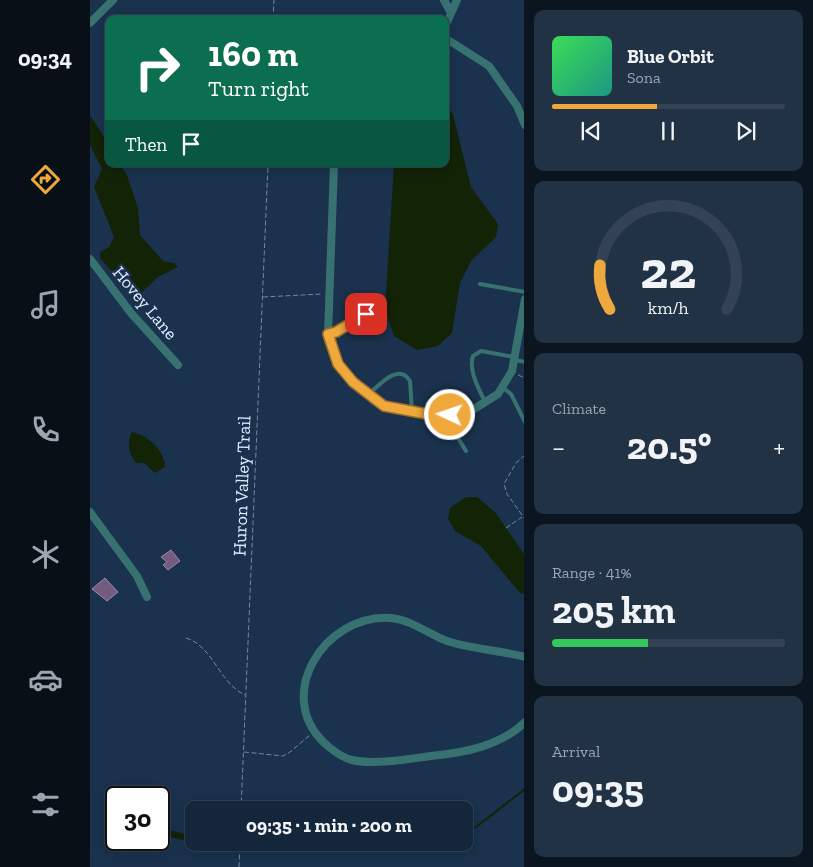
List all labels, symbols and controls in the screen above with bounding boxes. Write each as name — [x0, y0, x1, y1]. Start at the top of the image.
text: 160 m — [208, 33, 298, 75]
icon: right — [125, 35, 190, 100]
text: 09:34 — [18, 45, 72, 72]
text: Blue Orbit — [627, 45, 714, 68]
text: Sona — [627, 68, 661, 87]
text: Turn right — [208, 75, 309, 102]
icon: previous — [577, 117, 605, 145]
icon: pause — [654, 117, 682, 145]
icon: next — [732, 117, 760, 145]
icon: arrive — [177, 130, 205, 158]
text: Then — [125, 133, 167, 156]
icon: directions — [28, 162, 63, 197]
text: 22 — [641, 239, 696, 301]
street label: Hovey Lane — [108, 262, 182, 344]
icon: music — [28, 287, 63, 322]
pin — [345, 293, 387, 335]
text: km/h — [648, 297, 689, 319]
icon: arrive — [352, 300, 380, 328]
position arrow — [423, 388, 475, 440]
text: Climate — [552, 399, 606, 418]
icon: phone — [28, 412, 63, 447]
street label: Huron Valley Trail — [229, 415, 255, 557]
text: 20.5° — [627, 423, 711, 469]
text: − — [552, 431, 565, 464]
text: + — [773, 431, 785, 464]
icon: climate — [28, 537, 63, 572]
text: Range · 41% — [552, 563, 632, 582]
text: 205 km — [552, 587, 676, 633]
icon: car — [28, 662, 63, 697]
text: Arrival — [552, 742, 600, 761]
text: 09:35 — [552, 766, 644, 812]
speed limit sign: 30 — [105, 786, 170, 851]
icon: filters — [28, 787, 63, 822]
text: 09:35 · 1 min · 200 m — [246, 814, 412, 837]

